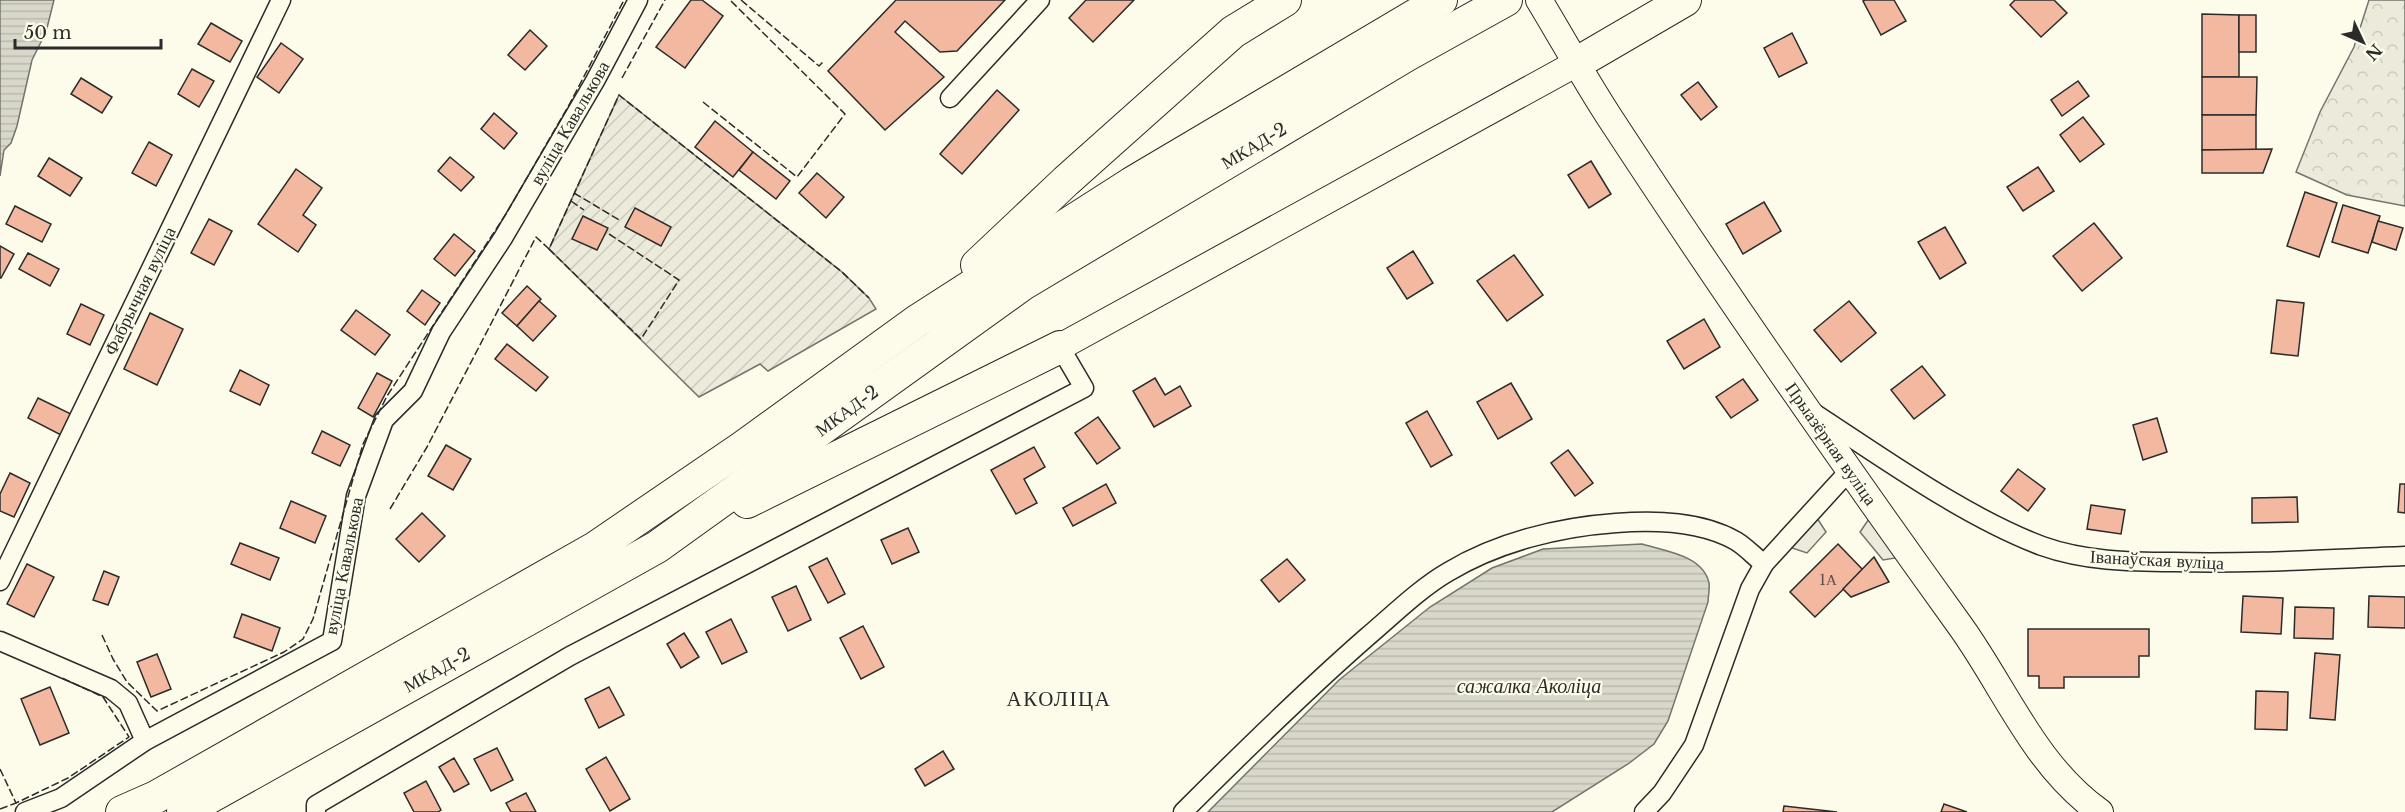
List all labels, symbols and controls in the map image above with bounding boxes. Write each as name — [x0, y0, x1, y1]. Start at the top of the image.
scale bar — [15, 12, 160, 50]
north arrow — [2333, 12, 2393, 72]
text: 50 m — [24, 22, 72, 44]
text: N — [2361, 40, 2386, 65]
street label: вуліца Кавалькова — [526, 57, 614, 189]
street label: МКАД-2 — [1217, 118, 1291, 174]
street label: Фабрычная вуліца — [99, 223, 181, 359]
street label: Прыазёрная вуліца — [1780, 378, 1882, 510]
street label: МКАД-2 — [811, 381, 883, 441]
street label: вуліца Кавалькова — [320, 496, 368, 636]
street label: Іванаўская вуліца — [2089, 545, 2225, 575]
house number: 1А — [1819, 570, 1837, 589]
street label: МКАД-2 — [400, 643, 474, 697]
water label: сажалка Аколіца — [1457, 674, 1601, 698]
district label: АКОЛІЦА — [1007, 686, 1111, 712]

